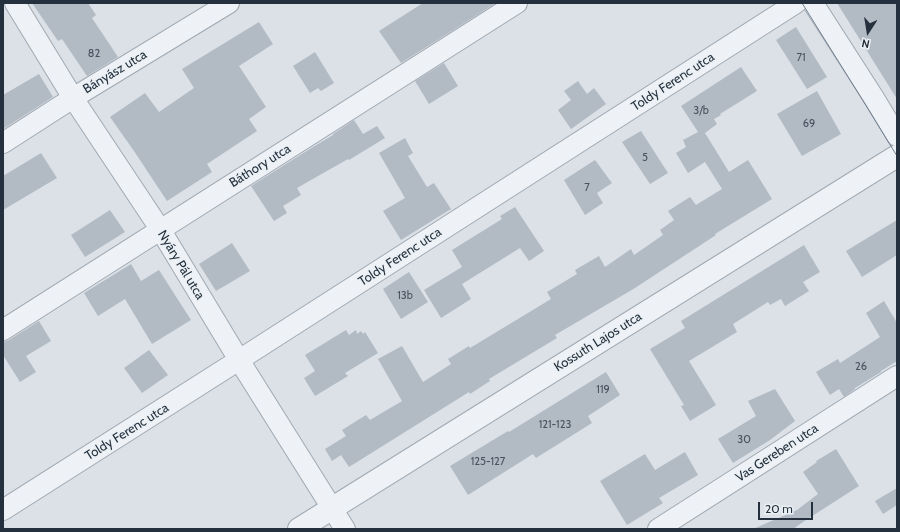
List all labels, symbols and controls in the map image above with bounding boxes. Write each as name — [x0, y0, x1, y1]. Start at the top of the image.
north arrow — [848, 12, 888, 52]
text: N — [860, 36, 871, 51]
street label: Bányász utca — [80, 47, 150, 97]
house number: 82 — [88, 47, 100, 61]
street label: Toldy Ferenc utca — [629, 49, 717, 115]
house number: 71 — [796, 51, 806, 65]
house number: 3/b — [693, 104, 709, 118]
house number: 69 — [803, 117, 815, 131]
street label: Báthory utca — [226, 141, 294, 191]
house number: 5 — [642, 151, 648, 165]
house number: 7 — [584, 181, 590, 195]
street label: Toldy Ferenc utca — [356, 224, 444, 290]
street label: Nyáry Pál utca — [154, 227, 208, 303]
house number: 13b — [397, 289, 413, 303]
street label: Kossuth Lajos utca — [551, 309, 645, 375]
house number: 26 — [855, 360, 867, 374]
house number: 119 — [596, 383, 610, 397]
street label: Toldy Ferenc utca — [82, 400, 172, 464]
house number: 121-123 — [539, 418, 571, 432]
street label: Vas Gereben utca — [733, 421, 821, 485]
house number: 30 — [737, 433, 751, 447]
house number: 125-127 — [471, 455, 505, 469]
scale bar — [760, 494, 815, 520]
text: 20 m — [765, 501, 793, 516]

